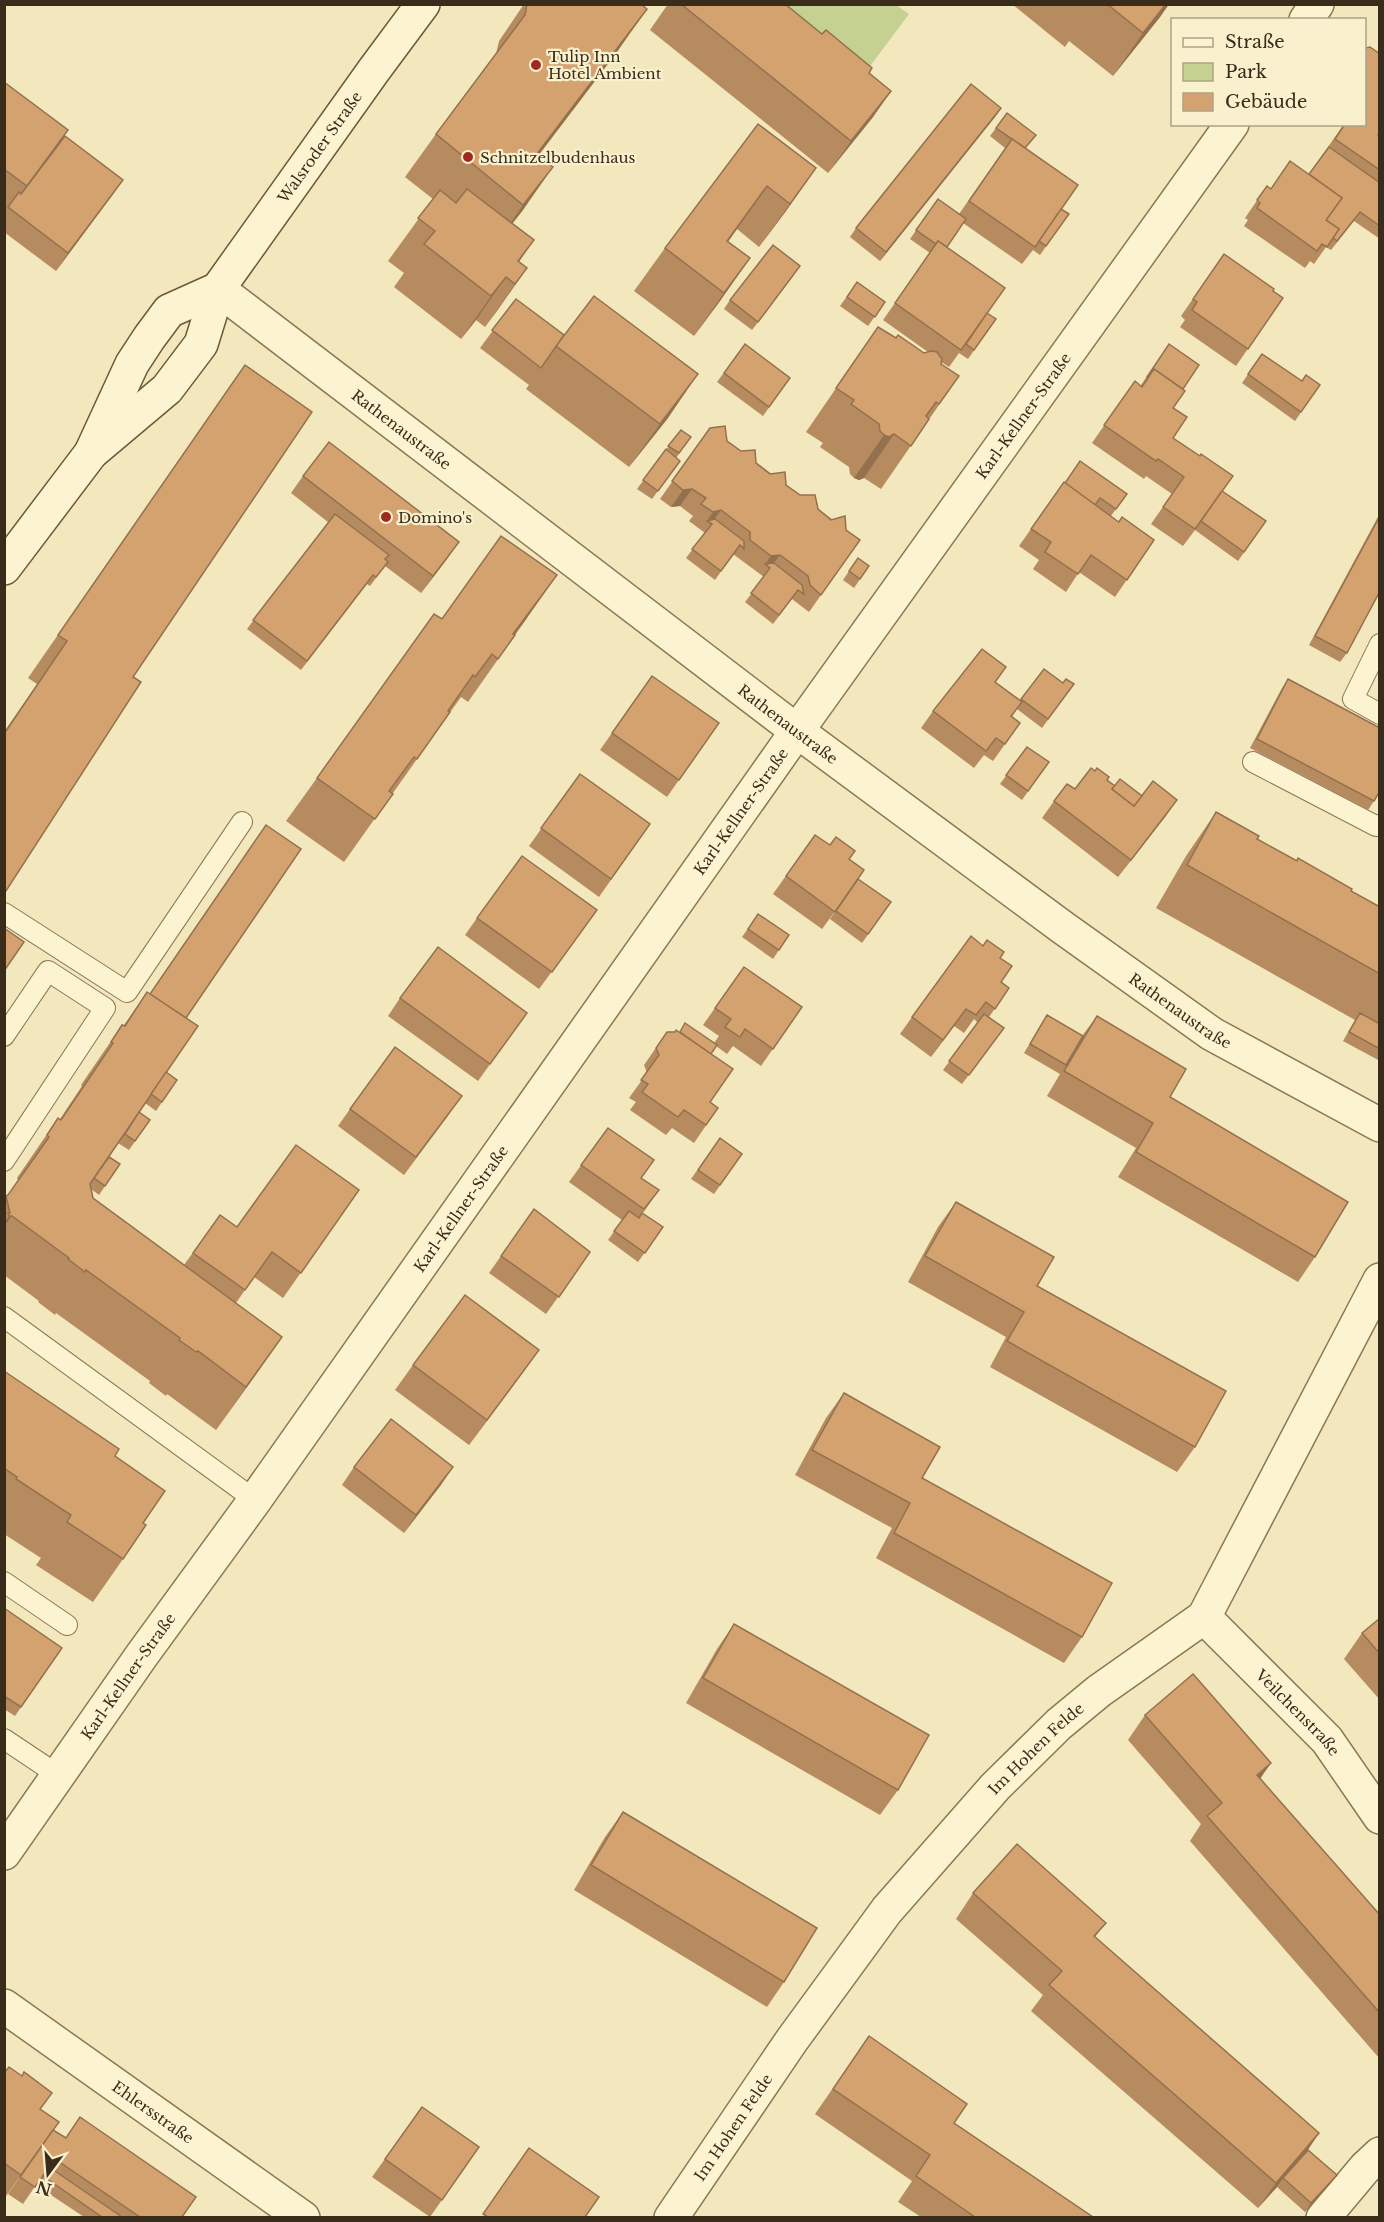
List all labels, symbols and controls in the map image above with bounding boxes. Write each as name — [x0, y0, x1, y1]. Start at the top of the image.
legend — [1171, 18, 1366, 126]
text: Straße — [1225, 31, 1285, 53]
place label: Tulip Inn Hotel Ambient — [548, 47, 662, 83]
marker: Tulip Inn Hotel Ambient — [529, 58, 543, 72]
text: Park — [1225, 61, 1267, 83]
street label: Walsroder Straße — [273, 87, 366, 207]
text: Gebäude — [1225, 91, 1307, 113]
place label: Schnitzelbudenhaus — [480, 148, 636, 167]
marker: Schnitzelbudenhaus — [461, 150, 475, 164]
street label: Karl-Kellner-Straße — [971, 349, 1075, 482]
street label: Rathenaustraße — [348, 385, 455, 473]
place label: Domino's — [398, 508, 472, 527]
marker: Domino's — [379, 510, 393, 524]
street label: Rathenaustraße — [734, 680, 842, 768]
street label: Karl-Kellner-Straße — [689, 744, 792, 878]
street label: Rathenaustraße — [1126, 969, 1235, 1052]
street label: Karl-Kellner-Straße — [409, 1141, 512, 1275]
street label: Karl-Kellner-Straße — [77, 1609, 179, 1743]
street label: Veilchenstraße — [1251, 1664, 1344, 1759]
street label: Im Hohen Felde — [984, 1698, 1087, 1798]
street label: Im Hohen Felde — [690, 2070, 776, 2184]
street label: Ehlersstraße — [109, 2076, 198, 2147]
north arrow — [18, 2144, 78, 2204]
text: N — [34, 2177, 54, 2200]

